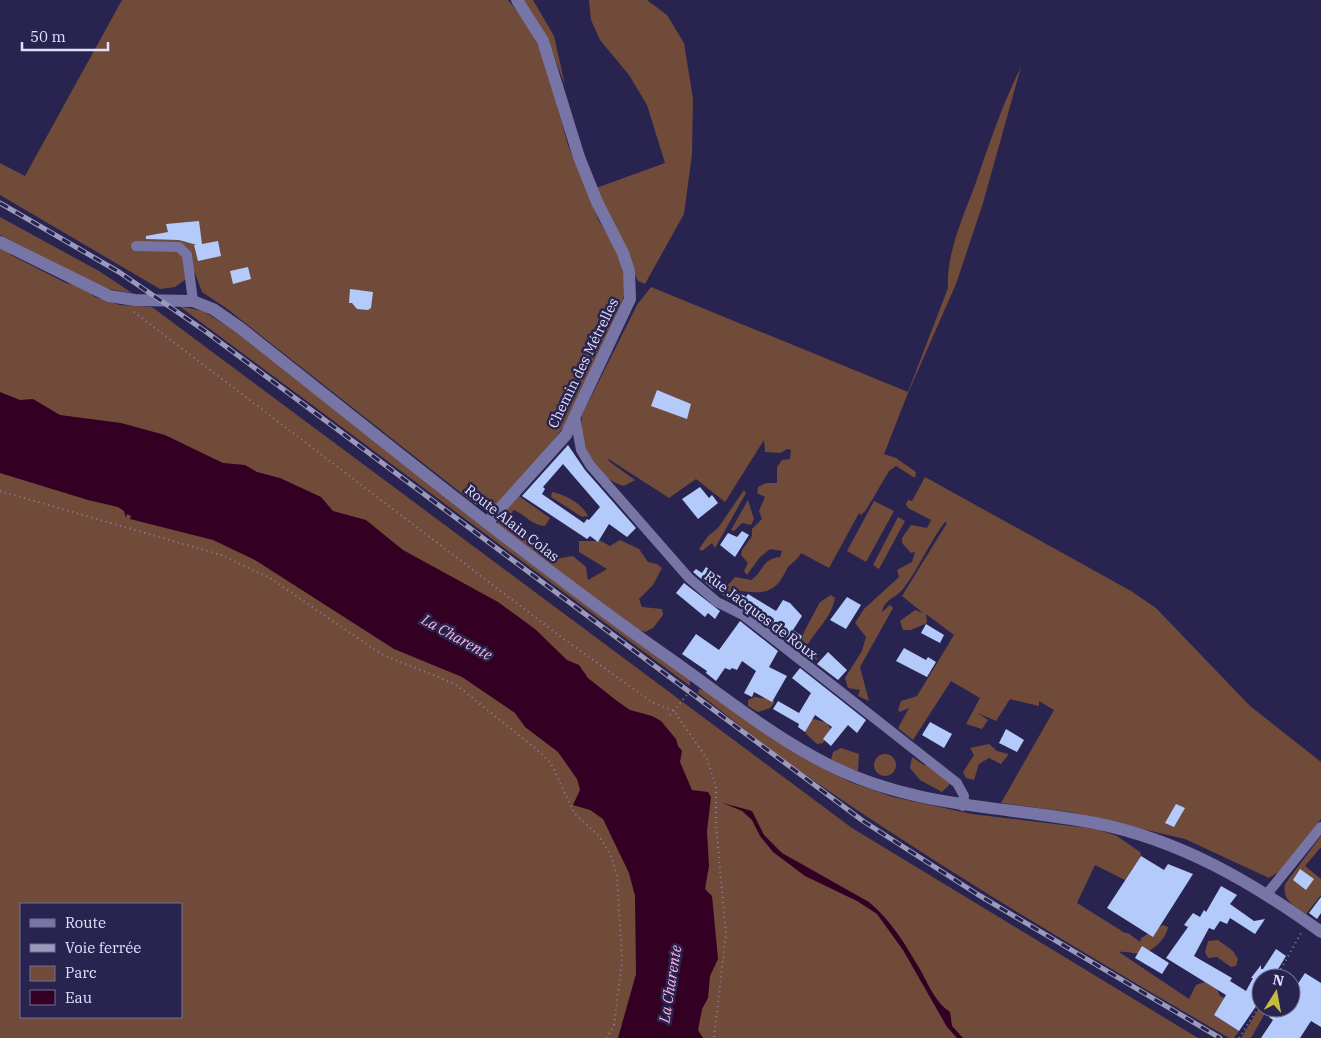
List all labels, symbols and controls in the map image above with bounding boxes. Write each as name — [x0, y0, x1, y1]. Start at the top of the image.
scale bar — [22, 20, 109, 52]
text: 50 m — [30, 27, 66, 46]
street label: Chemin des Métrelles — [544, 295, 622, 431]
street label: Route Alain Colas — [461, 481, 563, 566]
street label: Rue Jacques de Roux — [701, 566, 821, 664]
water label: La Charente — [417, 609, 496, 664]
legend — [20, 903, 182, 1018]
text: Route — [65, 913, 106, 932]
text: Voie ferrée — [65, 938, 141, 957]
water label: La Charente — [654, 944, 686, 1025]
text: Parc — [65, 963, 97, 982]
north arrow — [1251, 968, 1301, 1018]
text: N — [1271, 970, 1286, 990]
text: Eau — [65, 988, 92, 1007]

